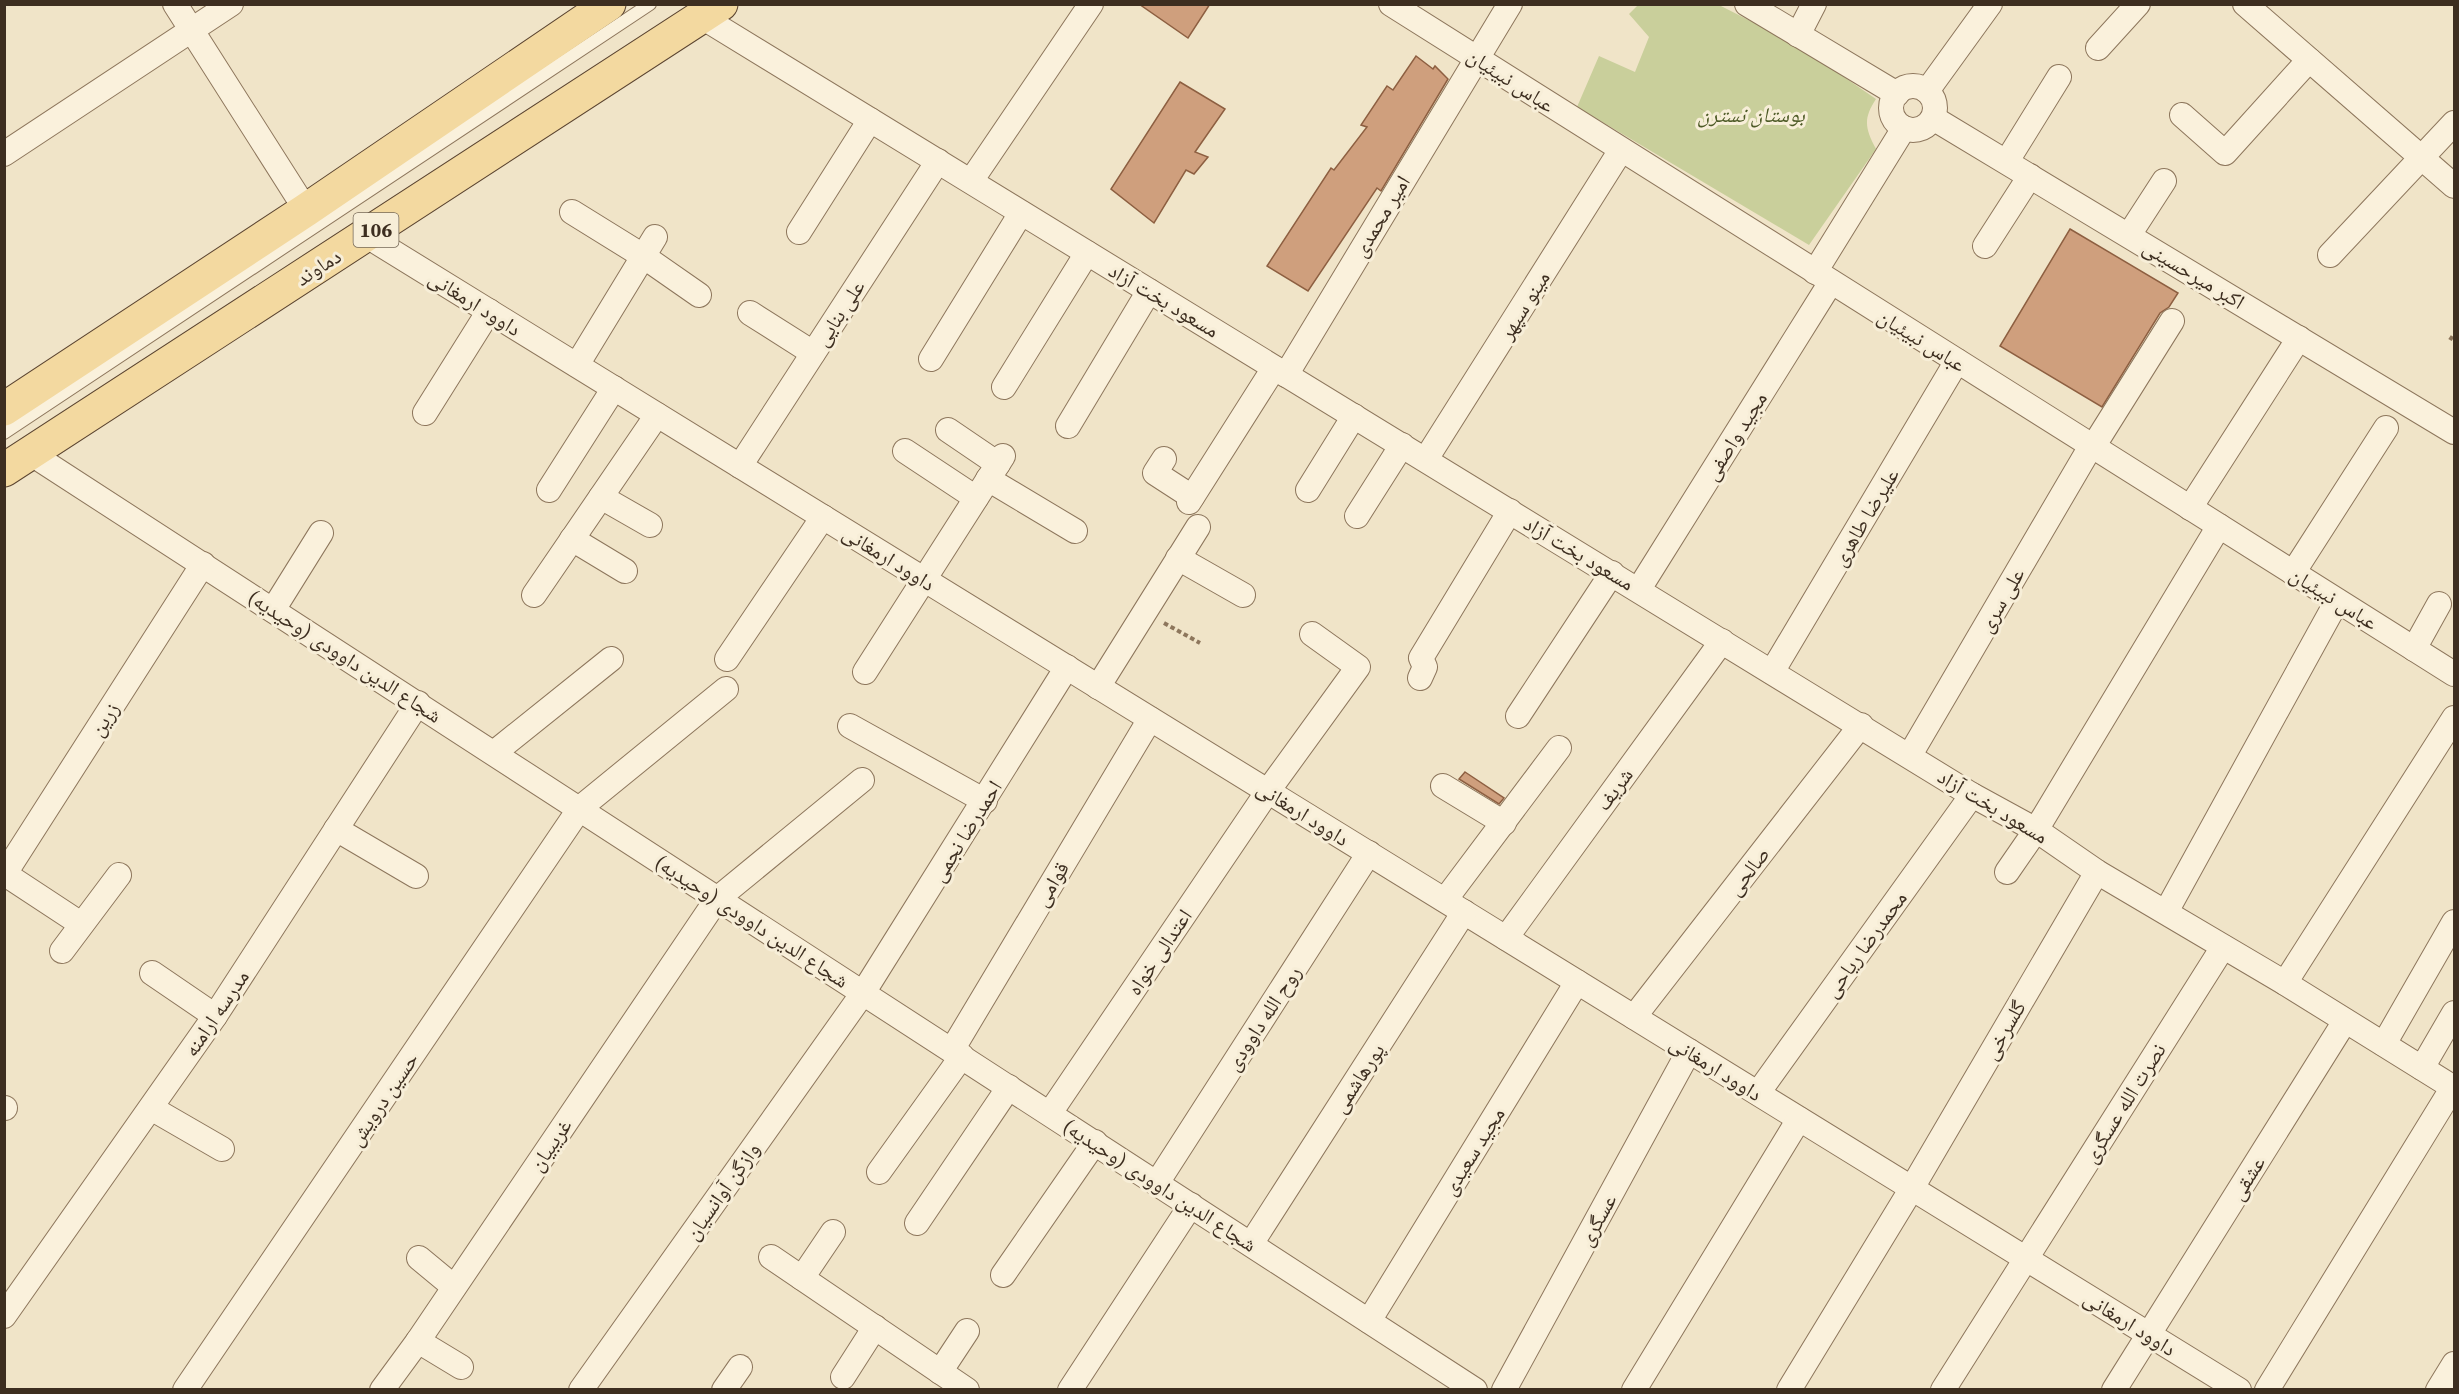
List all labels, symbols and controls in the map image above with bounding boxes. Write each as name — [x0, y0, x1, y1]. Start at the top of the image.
street label: عباس نبیئیان — [1462, 41, 1561, 119]
park label: بوستان نسترن — [1697, 100, 1805, 129]
street label: امیر محمدی — [1345, 170, 1417, 262]
road number: 106 — [354, 213, 398, 247]
street label: اکبر میرحسینی — [2138, 232, 2250, 316]
street label: دماوند — [289, 241, 347, 293]
street label: مسعود بخت آزاد — [1103, 256, 1225, 344]
street label: داوود ارمغانی — [423, 263, 527, 343]
street label: مینو سپهر — [1491, 265, 1556, 346]
street label: علی بنایی — [807, 274, 872, 352]
street label: عباس نبیئیان — [1872, 301, 1972, 379]
street label: مجید واصفی — [1696, 386, 1774, 486]
street label: علیرضا طاهری — [1824, 462, 1906, 572]
street label: مسعود بخت آزاد — [1518, 509, 1640, 597]
street label: داوود ارمغانی — [837, 518, 941, 598]
street label: عباس نبیئیان — [2284, 559, 2384, 637]
street label: علی سری — [1971, 562, 2031, 638]
street label: شجاع الدین داوودی (وحیدیه) — [242, 582, 448, 730]
street label: زرین — [82, 696, 126, 742]
street label: شریف — [1589, 762, 1639, 816]
street label: مسعود بخت آزاد — [1932, 762, 2054, 850]
street label: داوود ارمغانی — [1251, 773, 1355, 853]
street label: احمدرضا نجمی — [923, 775, 1009, 887]
street label: صالحی — [1720, 841, 1776, 901]
street label: شجاع الدین داوودی (وحیدیه) — [649, 847, 855, 995]
street label: قوامی — [1026, 856, 1076, 912]
street label: محمدرضا ریاحی — [1816, 885, 1914, 1003]
street label: اعتدالی خواه — [1119, 903, 1199, 1001]
street label: روح الله داوودی — [1218, 960, 1308, 1076]
street label: مدرسه ارامنه — [176, 964, 256, 1062]
street label: گلسرخی — [1975, 995, 2033, 1065]
street label: داوود ارمغانی — [1664, 1028, 1768, 1108]
street label: پورهاشمی — [1325, 1037, 1391, 1119]
street label: نصرت الله عسگری — [2076, 1038, 2172, 1168]
street label: حسین درویش — [341, 1046, 425, 1152]
street label: مجید سعیدی — [1434, 1101, 1512, 1201]
street label: شجاع الدین داوودی (وحیدیه) — [1057, 1111, 1263, 1259]
street label: غریبیان — [522, 1113, 578, 1177]
street label: وازگن آوانسیان — [678, 1136, 766, 1246]
street label: عشقی — [2222, 1150, 2272, 1206]
street label: عسگری — [1571, 1188, 1623, 1251]
street label: داوود ارمغانی — [2078, 1283, 2182, 1363]

